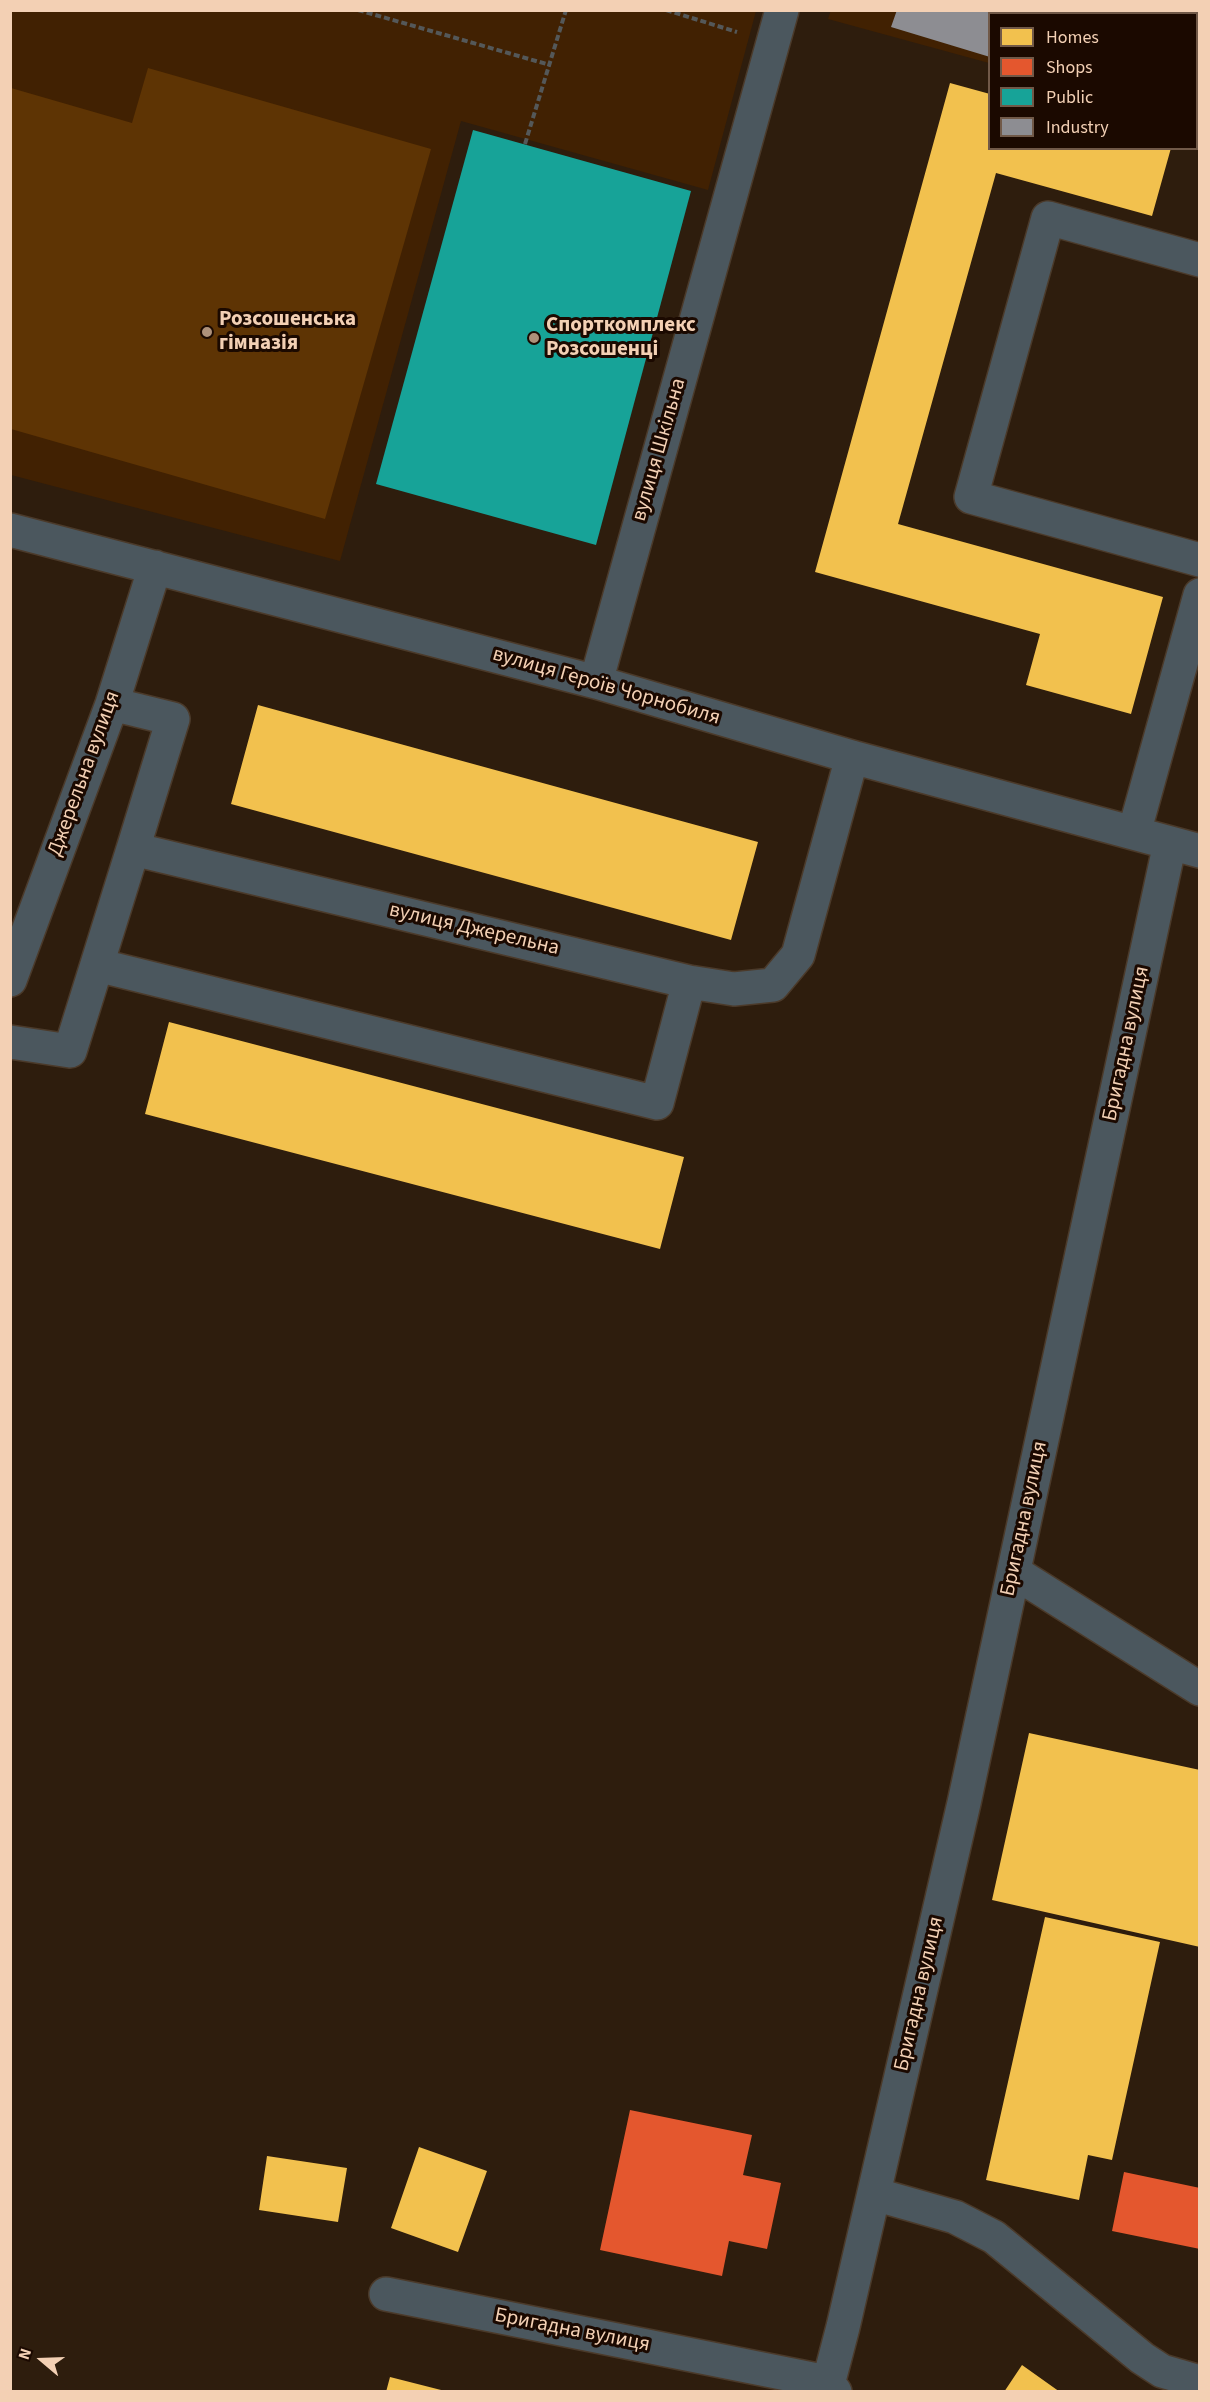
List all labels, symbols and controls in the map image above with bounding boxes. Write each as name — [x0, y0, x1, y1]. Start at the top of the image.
legend — [988, 12, 1198, 150]
text: Homes — [1046, 25, 1099, 50]
text: Shops — [1046, 55, 1093, 80]
text: Public — [1046, 85, 1093, 110]
text: Industry — [1046, 115, 1109, 140]
place label: Розсошенська гімназія — [219, 307, 356, 357]
place label: Спорткомплекс Розсошенці — [546, 313, 696, 363]
marker: Розсошенська гімназія — [200, 325, 214, 339]
marker: Спорткомплекс Розсошенці — [527, 331, 541, 345]
street label: вулиця Шкільна — [628, 375, 692, 525]
street label: вулиця Героїв Чорнобиля — [489, 642, 723, 732]
street label: Джерельна вулиця — [43, 688, 127, 860]
street label: вулиця Джерельна — [386, 898, 562, 962]
street label: Бригадна вулиця — [1098, 964, 1156, 1124]
street label: Бригадна вулиця — [996, 1439, 1054, 1599]
street label: Бригадна вулиця — [890, 1914, 950, 2074]
street label: Бригадна вулиця — [492, 2304, 652, 2358]
north arrow — [12, 2330, 72, 2390]
text: N — [13, 2346, 37, 2363]

